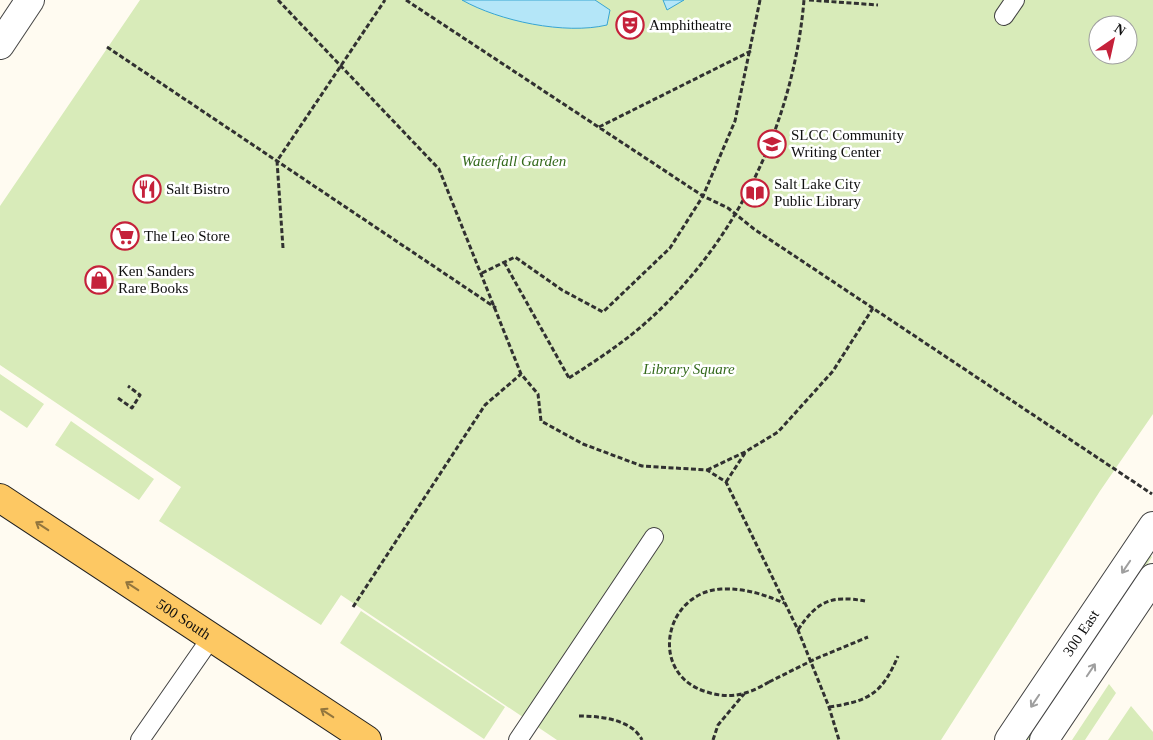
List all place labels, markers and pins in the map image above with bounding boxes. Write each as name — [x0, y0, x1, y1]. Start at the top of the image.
theatre icon: Amphitheatre — [615, 10, 645, 40]
place label: Amphitheatre — [649, 17, 732, 33]
place label: SLCC Community Writing Center — [791, 127, 904, 160]
school or university icon: SLCC Community Writing Center — [757, 129, 787, 159]
restaurant icon: Salt Bistro — [132, 174, 162, 204]
place label: Salt Lake City Public Library — [774, 176, 862, 209]
library icon: Salt Lake City Public Library — [740, 178, 770, 208]
place label: Salt Bistro — [166, 181, 230, 197]
supermarket icon: The Leo Store — [110, 221, 140, 251]
place label: The Leo Store — [144, 228, 230, 244]
place label: Ken Sanders Rare Books — [118, 263, 194, 296]
shop icon: Ken Sanders Rare Books — [84, 265, 114, 295]

